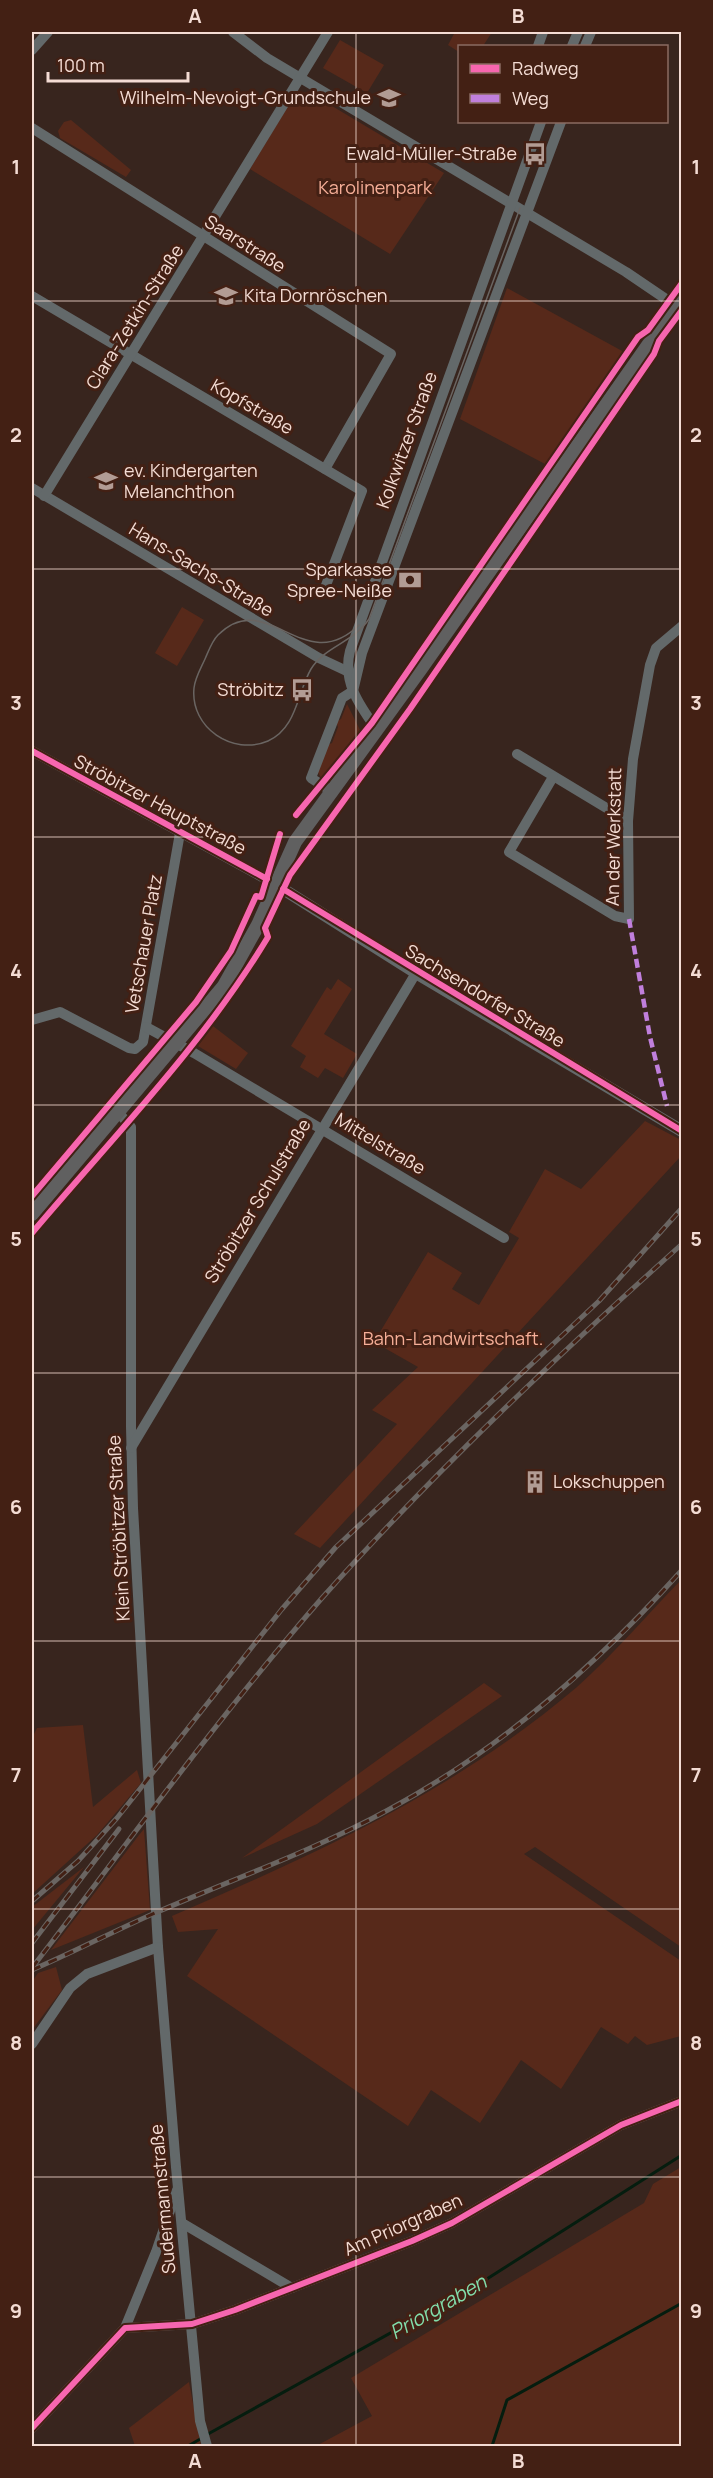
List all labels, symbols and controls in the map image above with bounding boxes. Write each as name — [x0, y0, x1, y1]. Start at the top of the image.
text: A — [188, 2, 202, 29]
text: B — [512, 2, 525, 29]
scale bar — [48, 45, 188, 83]
legend — [458, 45, 668, 123]
text: 100 m — [57, 53, 105, 77]
text: Radweg — [512, 56, 579, 80]
place label: Wilhelm-Nevoigt-Grundschule — [120, 85, 371, 109]
school or university icon: Wilhelm-Nevoigt-Grundschule — [376, 85, 402, 111]
text: Weg — [512, 86, 549, 110]
place label: Ewald-Müller-Straße — [347, 141, 517, 165]
bus stop icon: Ewald-Müller-Straße — [522, 141, 548, 167]
text: 1 — [12, 153, 20, 180]
text: 1 — [692, 153, 700, 180]
park label: Karolinenpark — [318, 175, 433, 199]
street label: Saarstraße — [200, 209, 291, 278]
street label: Clara-Zetkin-Straße — [80, 239, 188, 394]
school or university icon: Kita Dornröschen — [213, 283, 239, 309]
place label: Kita Dornröschen — [244, 283, 388, 307]
street label: Kolkwitzer Straße — [370, 368, 442, 511]
street label: Kopfstraße — [207, 373, 298, 439]
text: 2 — [10, 421, 22, 448]
text: 2 — [690, 421, 702, 448]
place label: ev. Kindergarten Melanchthon — [124, 458, 258, 503]
school or university icon: ev. Kindergarten Melanchthon — [93, 468, 119, 494]
street label: Hans-Sachs-Straße — [125, 516, 278, 622]
place label: Sparkasse Spree-Neiße — [287, 557, 392, 602]
bank icon: Sparkasse Spree-Neiße — [397, 567, 423, 593]
place label: Ströbitz — [217, 677, 284, 701]
bus stop icon: Ströbitz — [289, 677, 315, 703]
text: 3 — [10, 689, 22, 716]
text: 3 — [690, 689, 702, 716]
street label: Ströbitzer Hauptstraße — [70, 749, 251, 860]
street label: An der Werkstatt — [600, 768, 626, 906]
street label: Vetschauer Platz — [119, 872, 167, 1015]
street label: Sachsendorfer Straße — [401, 938, 570, 1052]
text: 4 — [10, 957, 22, 984]
text: 4 — [690, 957, 702, 984]
street label: Mittelstraße — [331, 1107, 430, 1180]
street label: Ströbitzer Schulstraße — [199, 1114, 316, 1287]
text: 5 — [10, 1225, 22, 1252]
text: 5 — [690, 1225, 702, 1252]
park label: Bahn-Landwirtschaft. — [363, 1326, 543, 1350]
street label: Klein Ströbitzer Straße — [101, 1434, 135, 1622]
building icon: Lokschuppen — [522, 1469, 548, 1495]
place label: Lokschuppen — [553, 1469, 665, 1493]
text: 6 — [10, 1493, 22, 1520]
text: 6 — [690, 1493, 702, 1520]
text: 7 — [11, 1761, 21, 1788]
text: 7 — [691, 1761, 701, 1788]
text: 8 — [10, 2029, 22, 2056]
text: 8 — [690, 2029, 702, 2056]
street label: Sudermannstraße — [144, 2123, 181, 2275]
street label: Am Priorgraben — [340, 2187, 465, 2261]
water label: Priorgraben — [384, 2267, 492, 2345]
text: 9 — [10, 2297, 22, 2324]
text: 9 — [690, 2297, 702, 2324]
text: A — [188, 2447, 202, 2474]
text: B — [512, 2447, 525, 2474]

